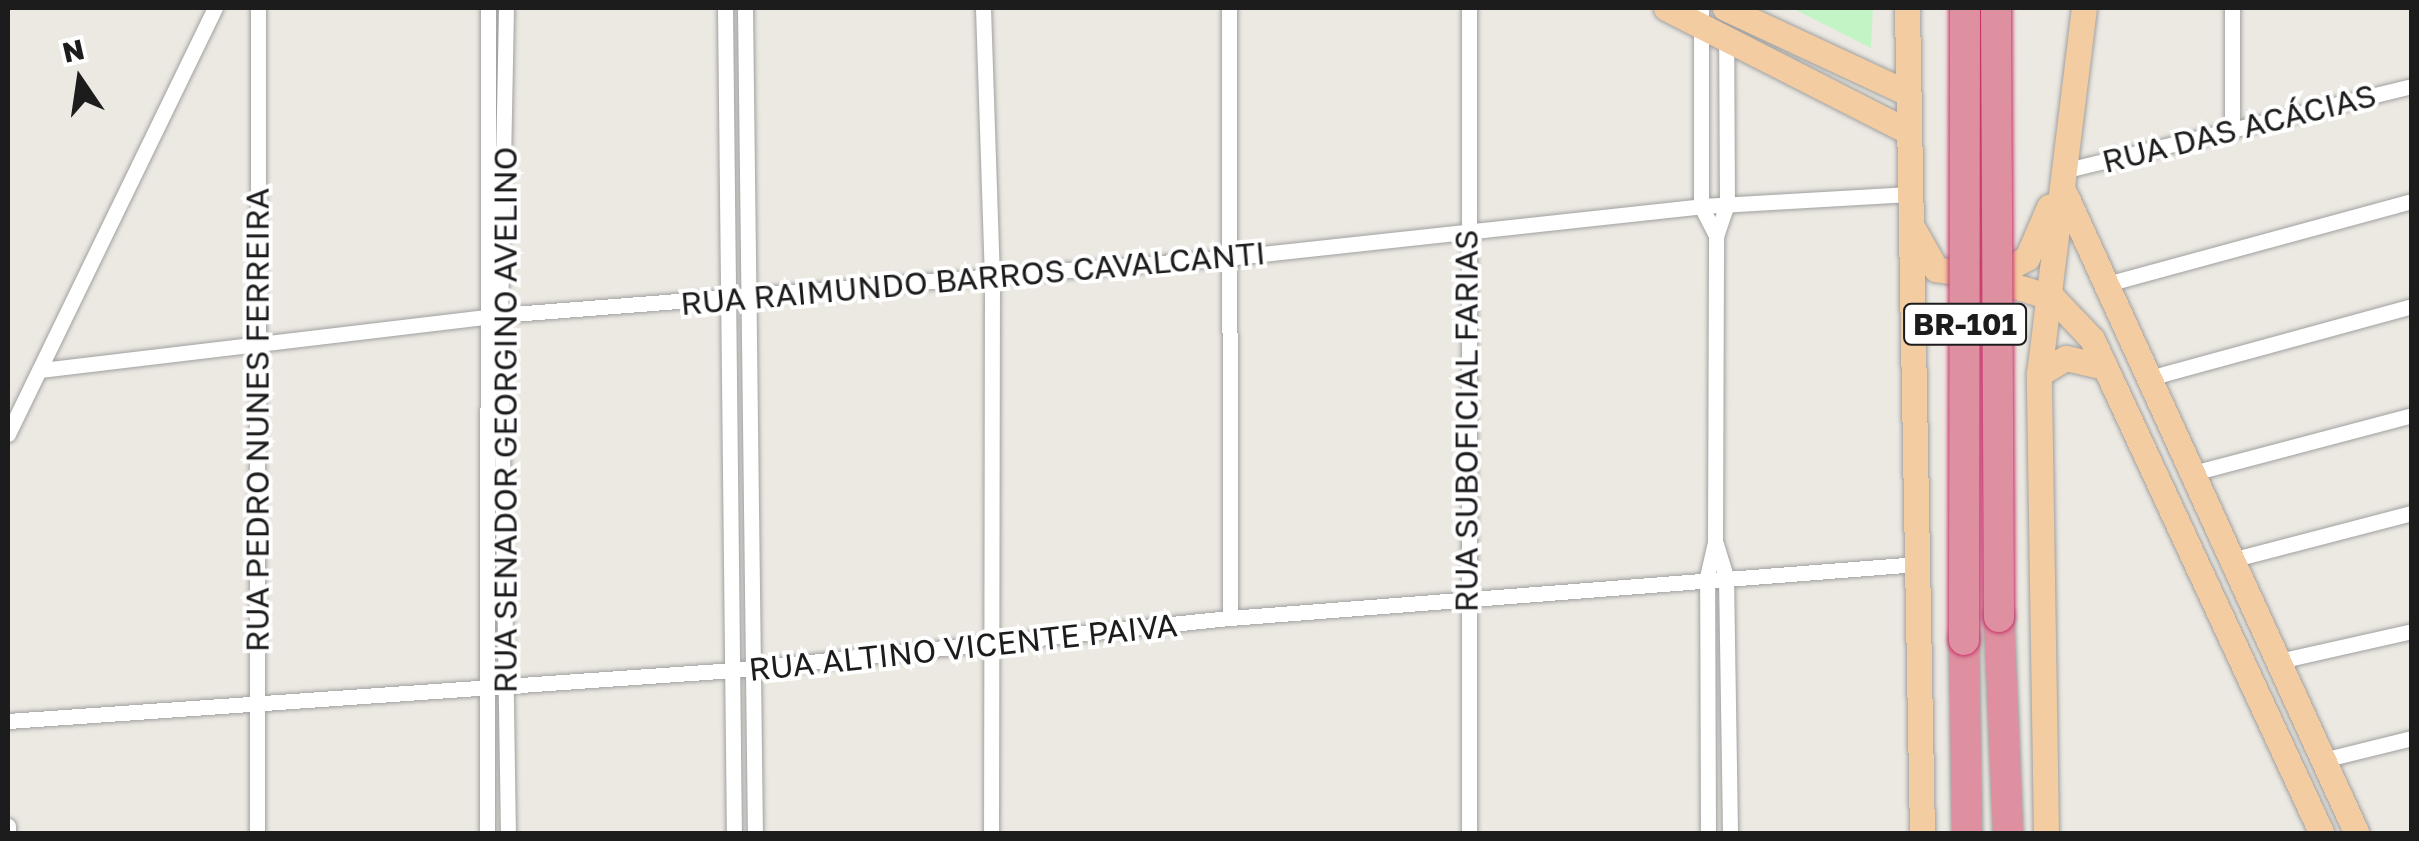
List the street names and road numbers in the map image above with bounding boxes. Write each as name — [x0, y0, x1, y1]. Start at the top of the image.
street label: RUA DAS ACÁCIAS — [2098, 75, 2380, 181]
street label: RUA SENADOR GEORGINO AVELINO — [486, 147, 524, 693]
street label: RUA PEDRO NUNES FERREIRA — [238, 188, 276, 652]
street label: RUA SUBOFICIAL FARIAS — [1447, 230, 1485, 612]
street label: RUA RAIMUNDO BARROS CAVALCANTI — [679, 233, 1267, 323]
road number: BR-101 — [1902, 299, 2028, 349]
street label: RUA ALTINO VICENTE PAIVA — [747, 605, 1179, 689]

